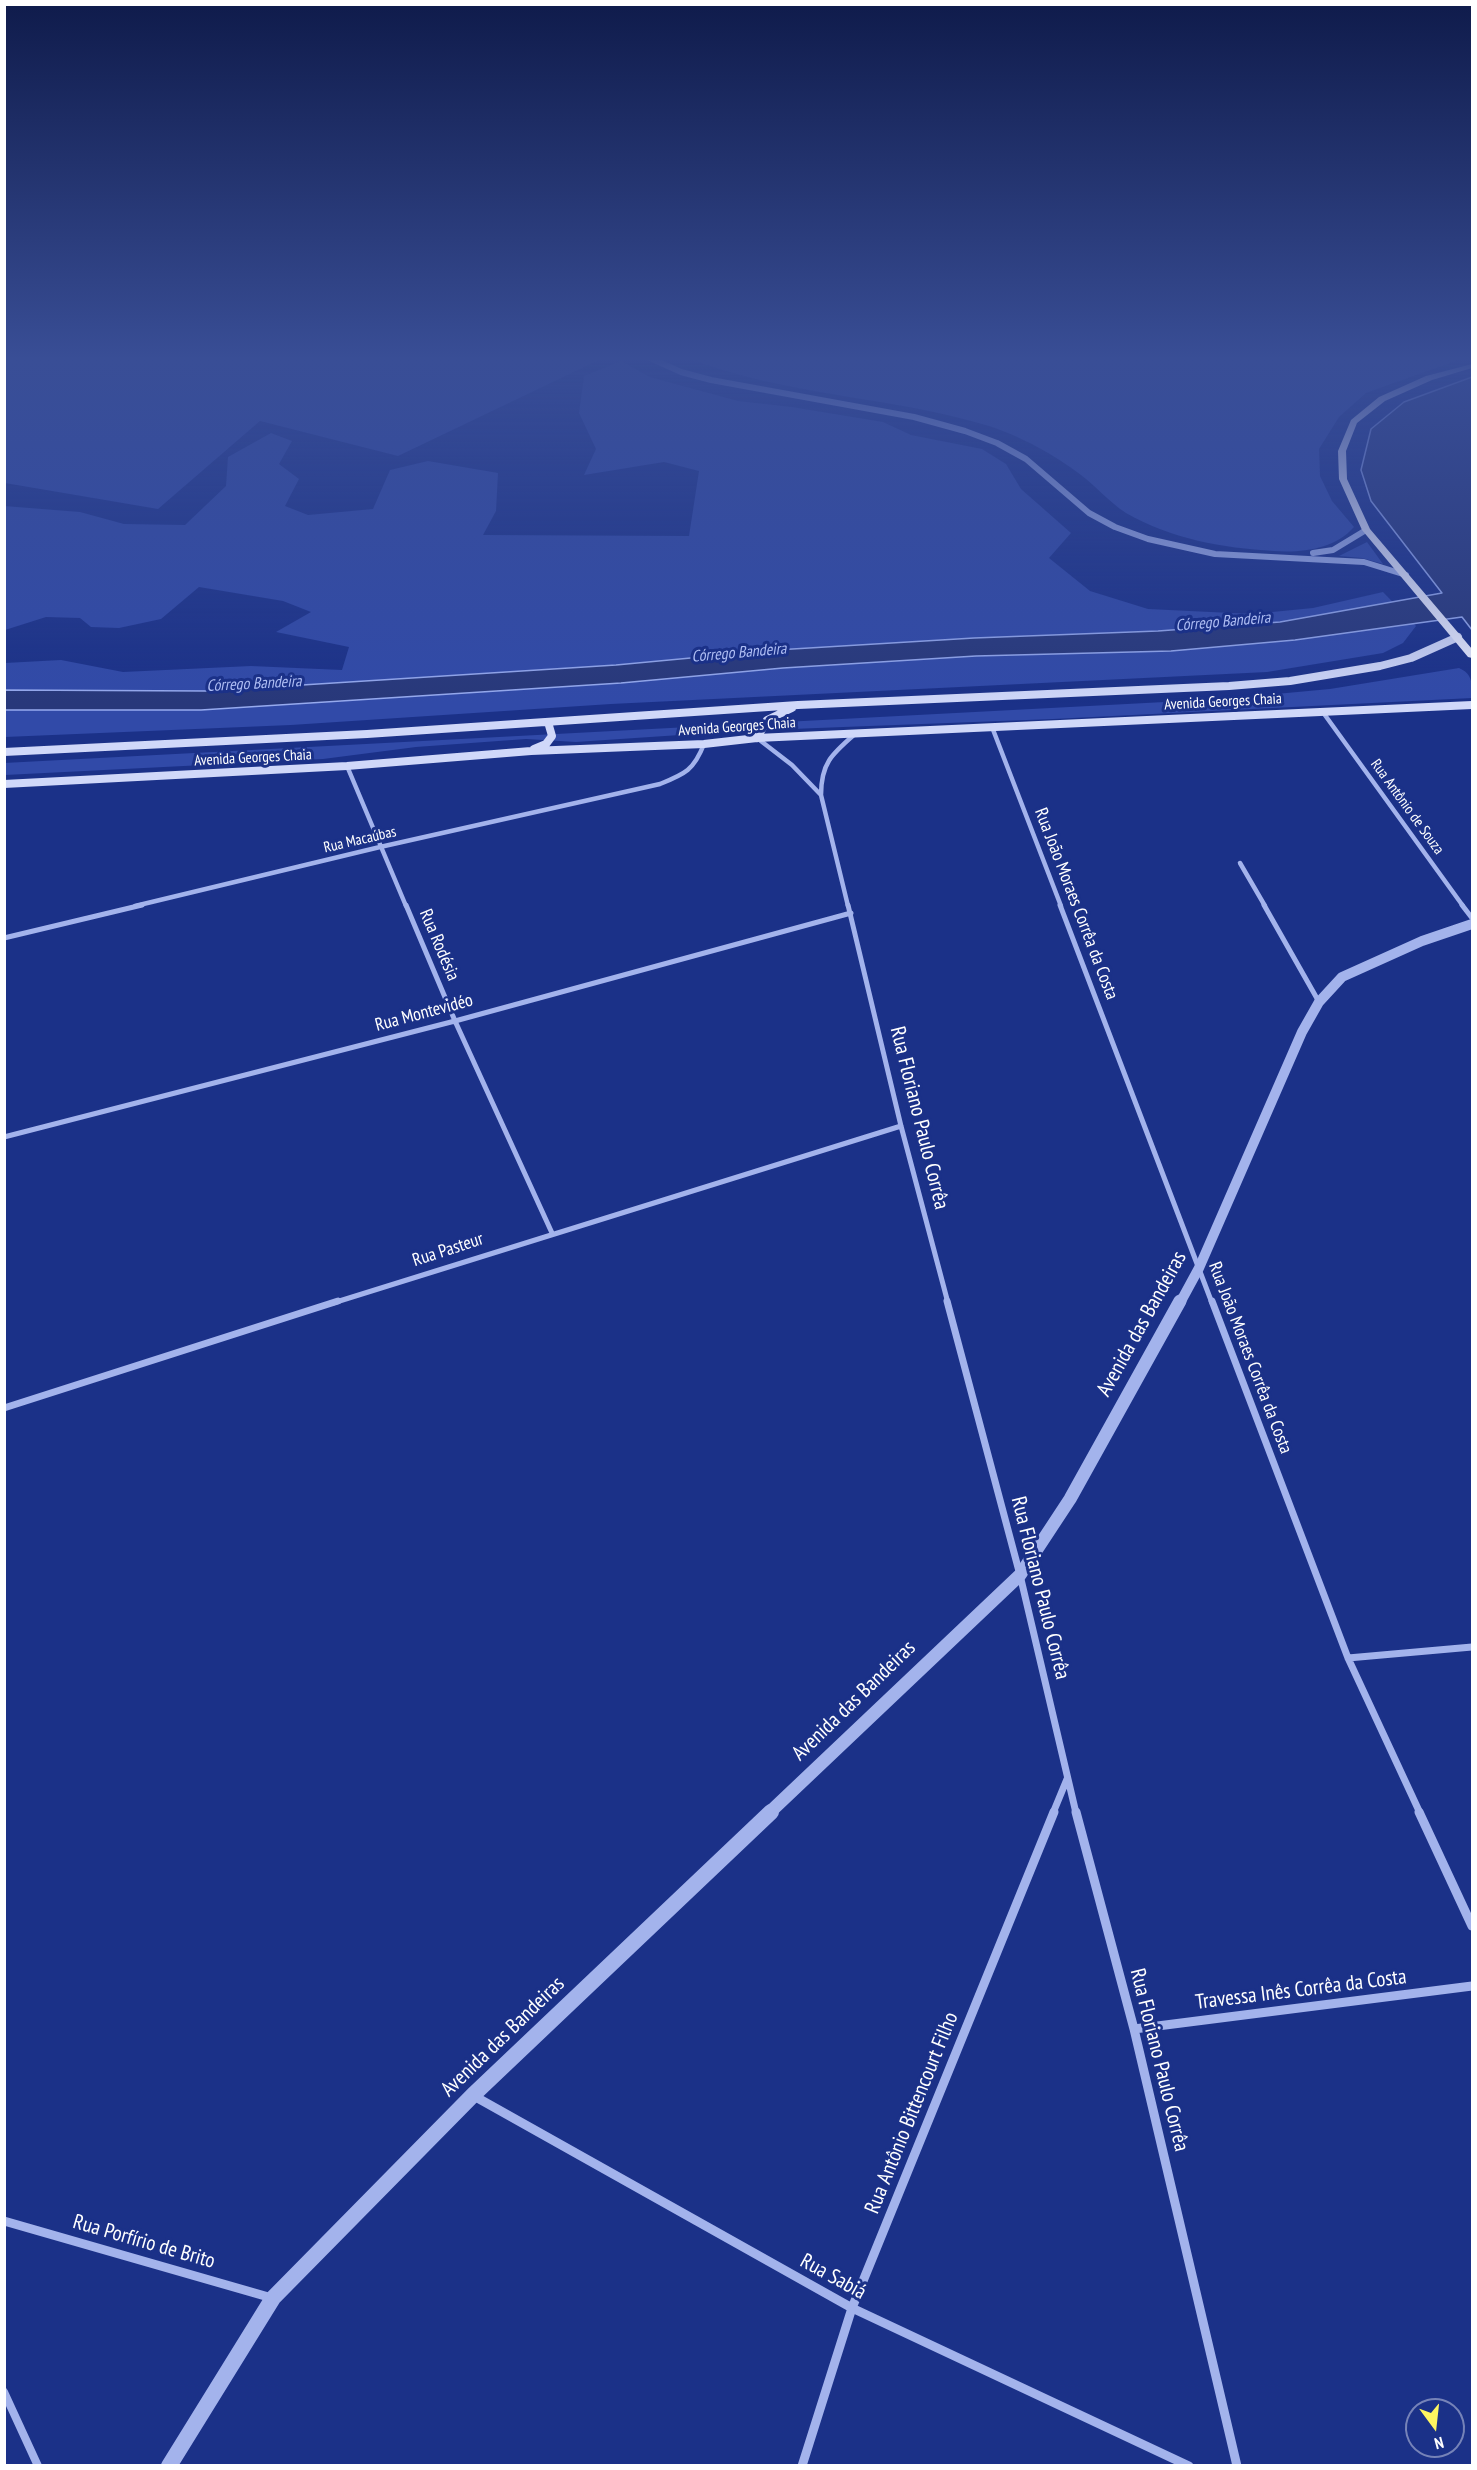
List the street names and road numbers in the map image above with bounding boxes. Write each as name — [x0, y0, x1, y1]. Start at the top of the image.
street label: Avenida Georges Chaia — [1164, 690, 1282, 714]
street label: Avenida Georges Chaia — [678, 714, 796, 740]
street label: Avenida Georges Chaia — [194, 746, 312, 770]
street label: Rua Antônio de Souza — [1366, 756, 1448, 858]
street label: Rua João Moraes Corrêa da Costa — [1029, 805, 1123, 1003]
street label: Rua Macaúbas — [322, 823, 398, 857]
street label: Rua Rodésia — [414, 906, 464, 984]
street label: Rua Montevidéo — [373, 990, 475, 1036]
street label: Rua Floriano Paulo Corrêa — [884, 1024, 954, 1212]
street label: Rua Pasteur — [410, 1228, 486, 1272]
street label: Avenida das Bandeiras — [1092, 1247, 1192, 1401]
street label: Rua João Moraes Corrêa da Costa — [1203, 1259, 1297, 1457]
street label: Rua Floriano Paulo Corrêa — [1005, 1494, 1075, 1682]
street label: Avenida das Bandeiras — [787, 1636, 921, 1766]
street label: Travessa Inês Corrêa da Costa — [1194, 1965, 1408, 2015]
street label: Rua Floriano Paulo Corrêa — [1124, 1966, 1194, 2154]
street label: Avenida das Bandeiras — [436, 1972, 570, 2102]
street label: Rua Antônio Bittencourt Filho — [860, 2009, 964, 2217]
street label: Rua Porfírio de Brito — [70, 2210, 218, 2274]
street label: Rua Sabiá — [796, 2249, 870, 2305]

